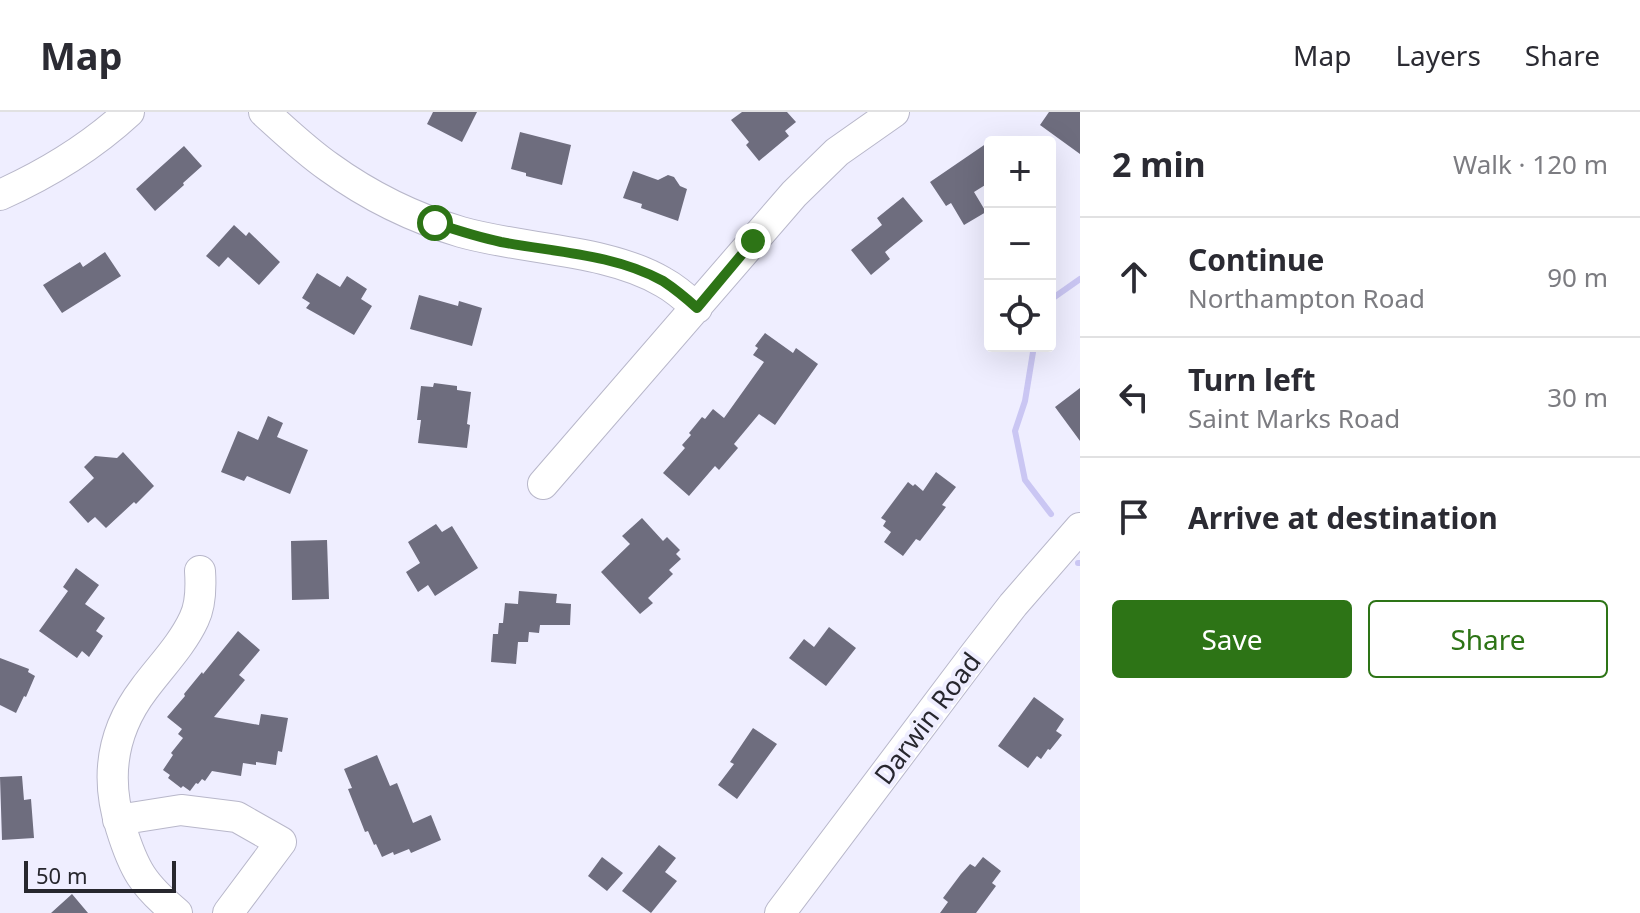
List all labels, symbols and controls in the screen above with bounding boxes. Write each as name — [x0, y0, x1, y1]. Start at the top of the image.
text: Map — [40, 29, 123, 81]
text: Map — [1293, 36, 1351, 74]
text: Layers — [1395, 36, 1481, 74]
text: Share — [1525, 36, 1600, 74]
map controls — [984, 136, 1056, 352]
button: + — [984, 136, 1056, 208]
text: 2 min — [1112, 141, 1206, 187]
text: Walk · 120 m — [1453, 146, 1608, 182]
route start — [417, 205, 453, 241]
button: − — [984, 208, 1056, 280]
route end — [735, 223, 771, 259]
text: Continue — [1188, 239, 1324, 280]
icon: ahead — [1112, 255, 1156, 299]
text: 90 m — [1547, 259, 1608, 295]
button: locate — [984, 280, 1056, 352]
text: Northampton Road — [1188, 280, 1425, 316]
text: Turn left — [1188, 359, 1316, 400]
icon: left — [1112, 375, 1156, 419]
text: 30 m — [1547, 379, 1608, 415]
text: Saint Marks Road — [1188, 400, 1400, 436]
icon: arrive — [1112, 495, 1156, 539]
text: Arrive at destination — [1188, 497, 1498, 538]
button: Save — [1112, 600, 1352, 678]
button: Share — [1368, 600, 1608, 678]
street label: Darwin Road — [865, 645, 989, 791]
scale bar — [24, 857, 176, 893]
text: 50 m — [36, 860, 87, 890]

